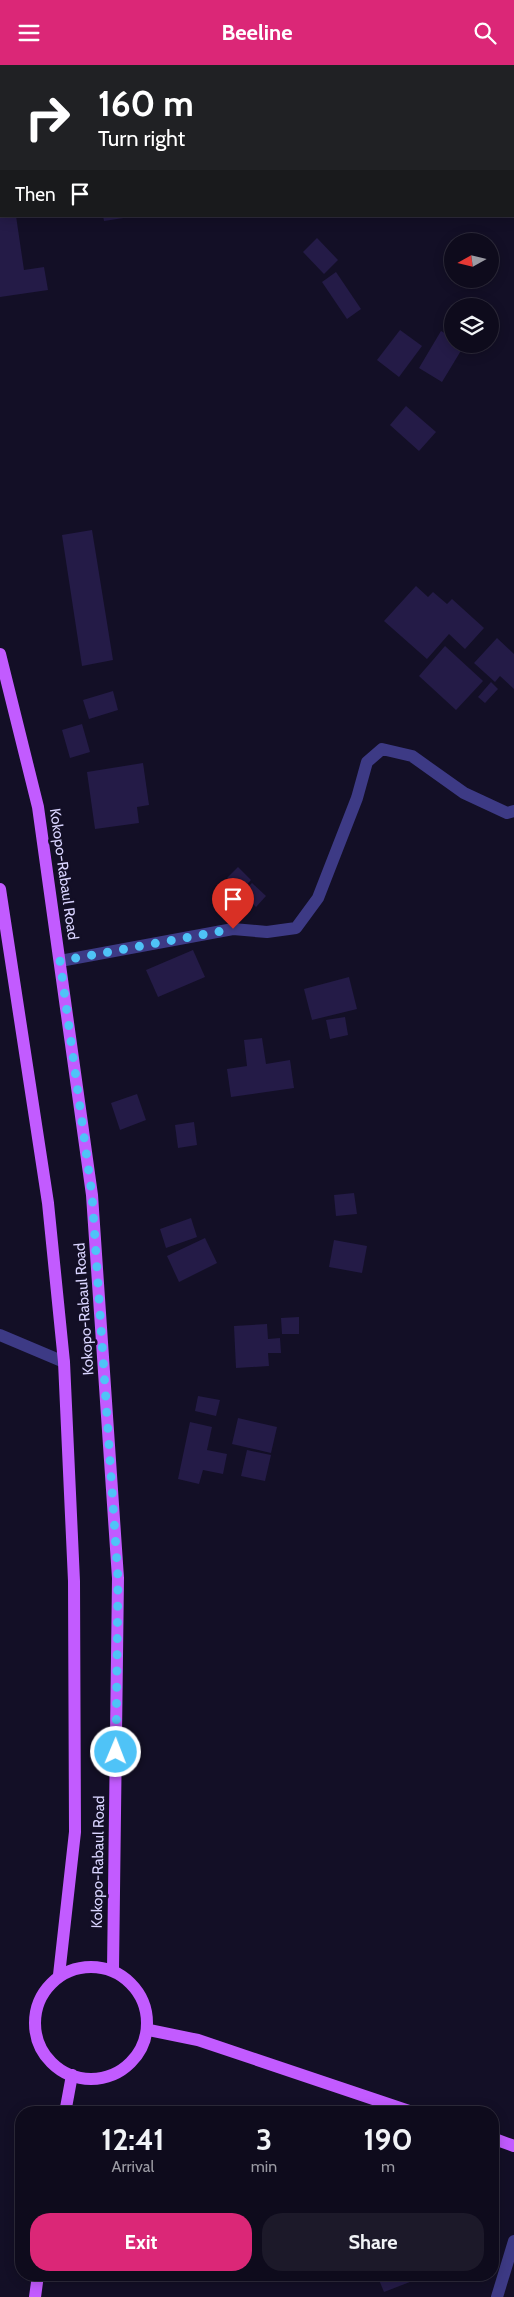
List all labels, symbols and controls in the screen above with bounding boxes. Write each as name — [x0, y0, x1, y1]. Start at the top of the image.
icon: menu — [15, 19, 43, 47]
text: Beeline — [222, 19, 292, 46]
icon: search — [471, 19, 499, 47]
text: 160 m — [98, 82, 194, 125]
icon: right — [15, 85, 80, 150]
text: Turn right — [98, 125, 185, 152]
icon: arrive — [66, 180, 94, 208]
text: Then — [15, 183, 56, 206]
north arrow — [444, 233, 499, 287]
map controls — [444, 233, 499, 353]
button: layers — [444, 298, 499, 353]
street label: Kokopo-Rabaul Road — [46, 807, 82, 941]
pin — [212, 878, 254, 929]
icon: arrive — [219, 885, 247, 913]
street label: Kokopo-Rabaul Road — [70, 1242, 98, 1376]
position arrow — [89, 1725, 141, 1777]
street label: Kokopo-Rabaul Road — [88, 1795, 108, 1929]
text: 12:41 — [101, 2121, 164, 2158]
text: 3 — [256, 2121, 272, 2158]
text: 190 — [364, 2121, 413, 2158]
text: Arrival — [112, 2157, 154, 2176]
text: min — [251, 2157, 277, 2176]
text: m — [381, 2157, 395, 2176]
button: Exit — [30, 2213, 252, 2271]
button: Share — [262, 2213, 484, 2271]

